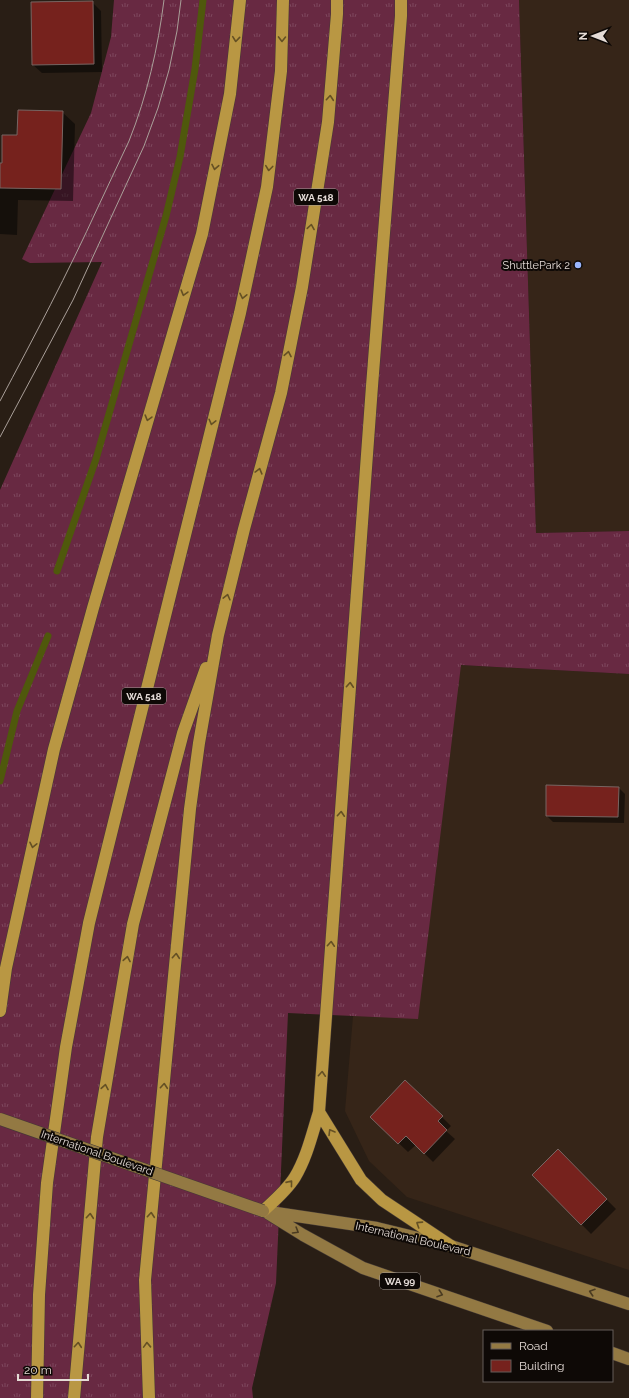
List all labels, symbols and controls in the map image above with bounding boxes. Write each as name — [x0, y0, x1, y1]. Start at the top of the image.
north arrow — [573, 16, 613, 56]
text: N — [577, 32, 590, 40]
one-way arrow — [232, 36, 241, 42]
one-way arrow — [278, 36, 286, 42]
one-way arrow — [325, 95, 334, 101]
one-way arrow — [212, 164, 220, 170]
one-way arrow — [265, 165, 274, 171]
road number: WA 518 — [294, 189, 338, 205]
one-way arrow — [306, 224, 315, 230]
place label: ShuttlePark 2 — [503, 259, 570, 272]
marker: ShuttlePark 2 — [573, 260, 583, 270]
one-way arrow — [181, 290, 189, 296]
one-way arrow — [240, 292, 248, 299]
one-way arrow — [284, 351, 292, 358]
one-way arrow — [144, 414, 153, 421]
one-way arrow — [208, 418, 217, 425]
one-way arrow — [255, 468, 263, 474]
one-way arrow — [223, 594, 231, 600]
one-way arrow — [346, 682, 355, 688]
road number: WA 518 — [122, 688, 166, 704]
one-way arrow — [336, 811, 345, 817]
one-way arrow — [30, 841, 38, 848]
one-way arrow — [327, 941, 336, 947]
one-way arrow — [171, 953, 180, 960]
one-way arrow — [122, 955, 131, 962]
one-way arrow — [317, 1071, 326, 1077]
one-way arrow — [159, 1083, 168, 1089]
one-way arrow — [100, 1084, 109, 1090]
street label: International Boulevard — [39, 1128, 155, 1178]
one-way arrow — [328, 1129, 335, 1136]
one-way arrow — [285, 1180, 292, 1188]
one-way arrow — [147, 1212, 156, 1218]
one-way arrow — [85, 1213, 94, 1219]
street label: International Boulevard — [354, 1219, 472, 1259]
one-way arrow — [416, 1222, 423, 1229]
one-way arrow — [292, 1226, 299, 1234]
road number: WA 99 — [380, 1273, 420, 1289]
one-way arrow — [589, 1288, 596, 1297]
one-way arrow — [436, 1290, 443, 1298]
legend — [483, 1330, 613, 1382]
text: Road — [519, 1339, 548, 1353]
one-way arrow — [73, 1342, 82, 1348]
one-way arrow — [143, 1342, 151, 1348]
scale bar — [18, 1356, 88, 1382]
text: Building — [519, 1359, 565, 1373]
text: 20 m — [24, 1363, 52, 1377]

